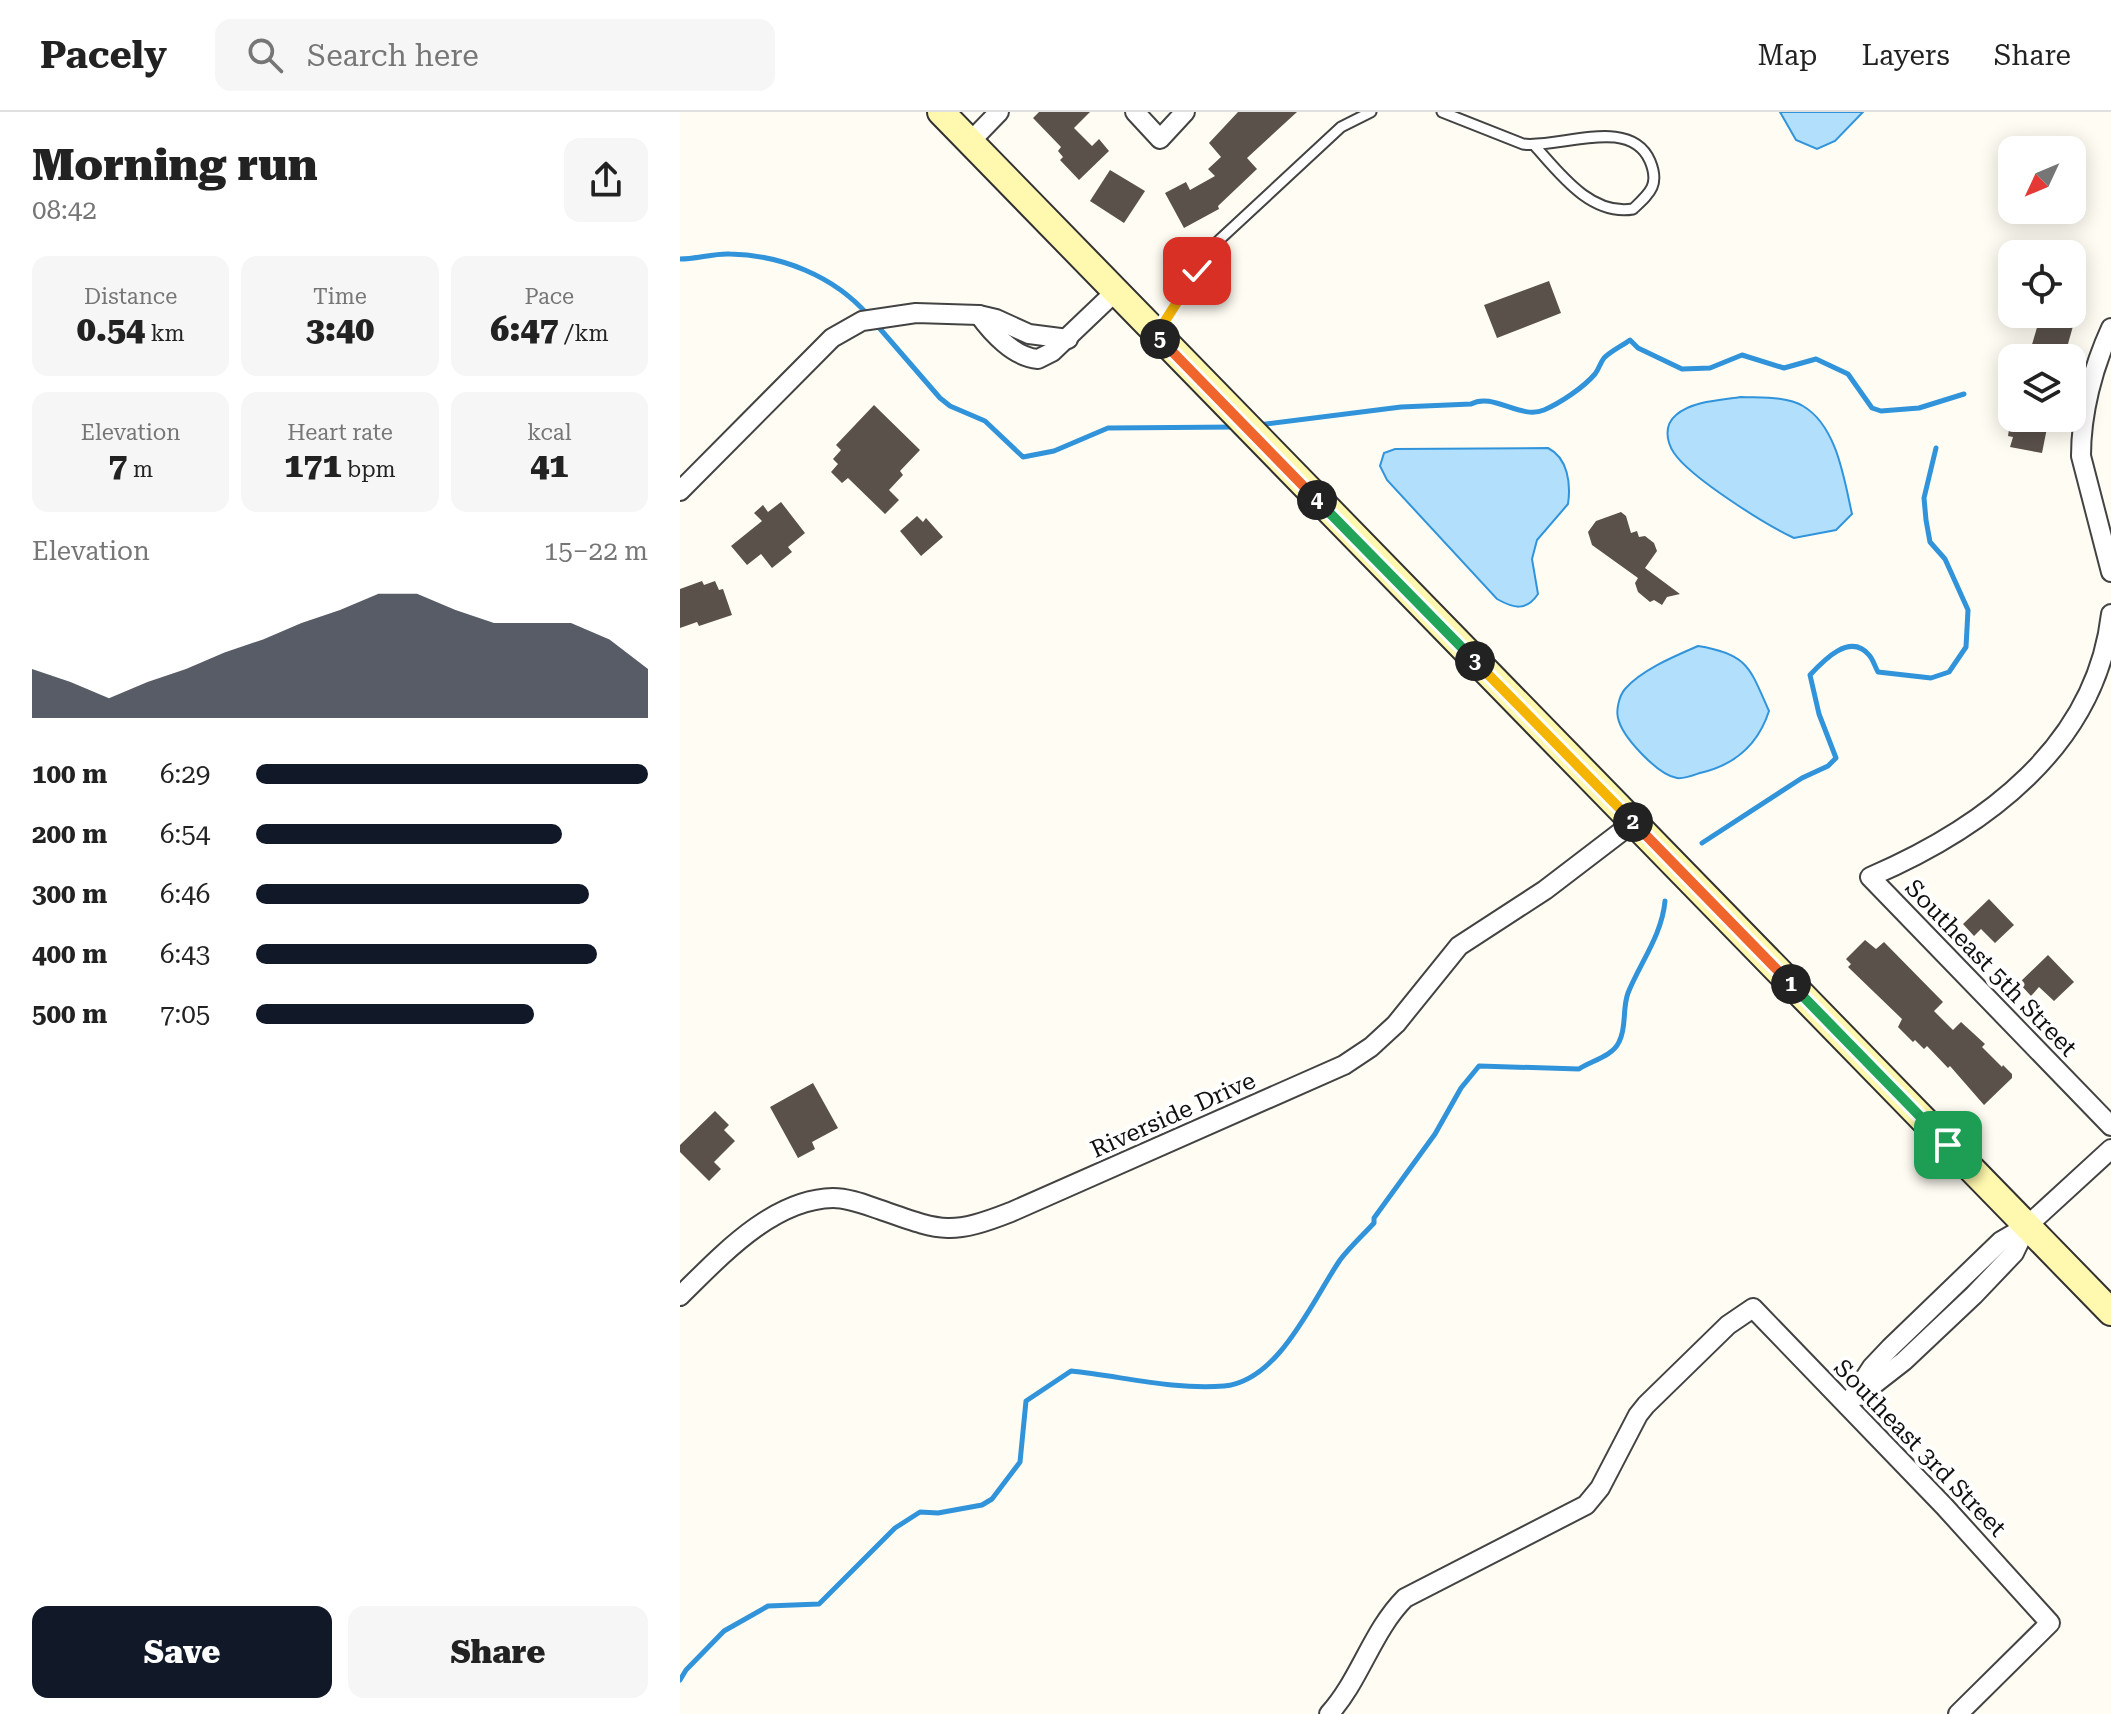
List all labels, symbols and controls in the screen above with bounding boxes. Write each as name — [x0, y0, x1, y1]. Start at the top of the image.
search box — [215, 19, 775, 91]
text: Pacely — [40, 33, 167, 77]
icon: search — [243, 33, 287, 77]
text: Search here — [307, 38, 479, 73]
text: Map — [1758, 39, 1817, 72]
text: Layers — [1861, 39, 1950, 72]
text: Share — [1994, 39, 2071, 72]
north arrow — [1998, 136, 2086, 224]
map controls — [1998, 136, 2086, 432]
button: share — [564, 138, 648, 222]
text: Morning run — [32, 139, 318, 191]
text: 08:42 — [32, 195, 97, 225]
pin — [1163, 237, 1231, 305]
button: locate — [1998, 240, 2086, 328]
icon: check — [1175, 249, 1219, 293]
text: Distance — [84, 284, 177, 309]
text: Time — [313, 284, 367, 309]
text: Pace — [525, 284, 574, 309]
text: 0.54 — [77, 309, 145, 349]
text: 3:40 — [306, 309, 374, 349]
text: 6:47 — [490, 309, 559, 349]
pin: 5 — [1140, 319, 1180, 359]
text: km — [145, 321, 185, 346]
text: /km — [559, 321, 608, 346]
text: 5 — [1154, 326, 1166, 351]
button: layers — [1998, 344, 2086, 432]
text: Elevation — [81, 420, 181, 445]
text: Heart rate — [287, 420, 393, 445]
text: kcal — [527, 420, 571, 445]
text: 7 — [108, 445, 127, 485]
text: 171 — [284, 445, 341, 485]
text: 41 — [530, 445, 568, 485]
text: m — [127, 457, 153, 482]
text: bpm — [341, 457, 396, 482]
pin: 4 — [1297, 480, 1337, 520]
text: 4 — [1311, 487, 1323, 512]
text: Elevation — [32, 536, 150, 566]
text: 15–22 m — [544, 536, 648, 566]
pin: 3 — [1455, 641, 1495, 681]
text: 3 — [1469, 648, 1481, 673]
text: 100 m — [32, 759, 107, 789]
text: 6:29 — [160, 759, 210, 789]
pin: 2 — [1613, 802, 1653, 842]
text: 2 — [1627, 809, 1639, 834]
text: 200 m — [32, 819, 107, 849]
text: 6:54 — [160, 819, 210, 849]
street label: Southeast 5th Street — [1899, 874, 2083, 1062]
text: 300 m — [32, 879, 107, 909]
text: 6:46 — [160, 879, 210, 909]
text: 400 m — [32, 939, 107, 969]
text: 6:43 — [160, 939, 210, 969]
pin: 1 — [1771, 964, 1811, 1004]
text: 1 — [1785, 971, 1797, 996]
text: 500 m — [32, 999, 107, 1029]
text: 7:05 — [160, 999, 210, 1029]
street label: Riverside Drive — [1086, 1066, 1260, 1164]
pin — [1914, 1111, 1982, 1179]
icon: arrive — [1926, 1123, 1970, 1167]
street label: Southeast 3rd Street — [1828, 1354, 2012, 1542]
button: Save — [32, 1606, 332, 1698]
button: Share — [348, 1606, 648, 1698]

